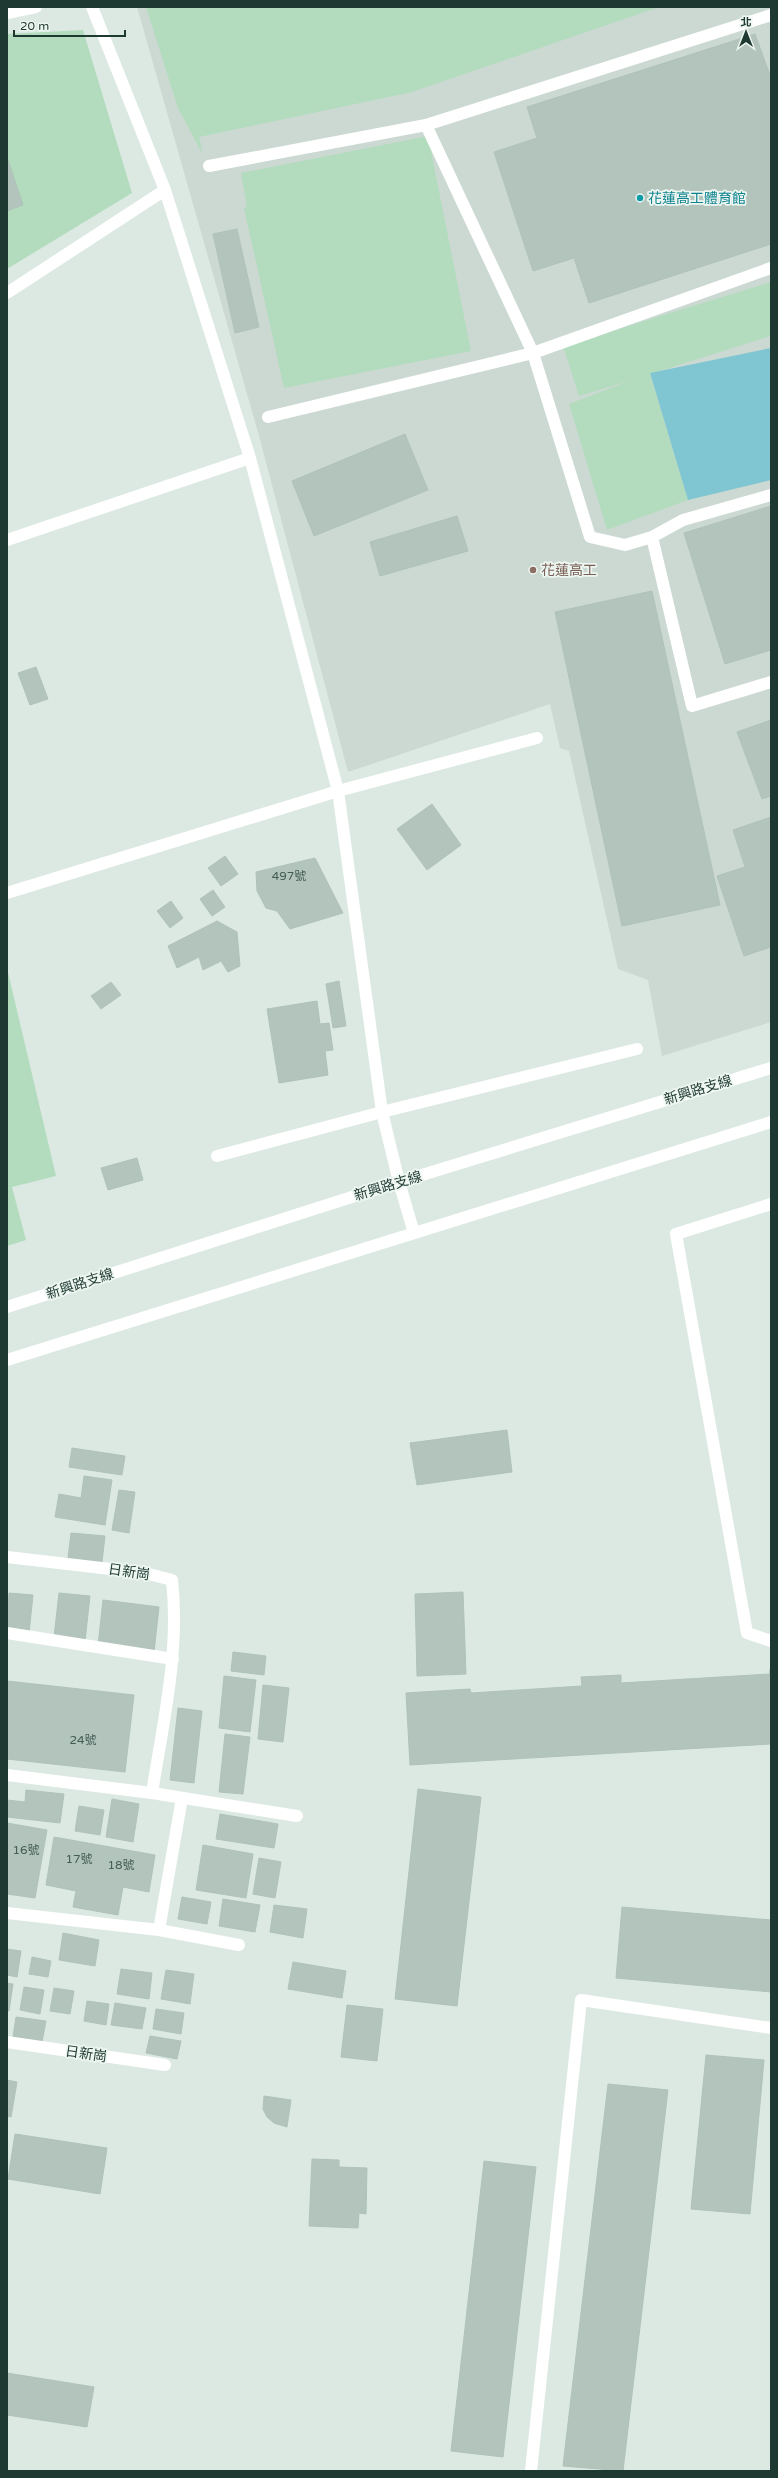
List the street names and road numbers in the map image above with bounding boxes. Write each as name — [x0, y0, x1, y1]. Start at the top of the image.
street label: 新興路支線 — [662, 1072, 734, 1108]
street label: 新興路支線 — [352, 1168, 424, 1204]
street label: 新興路支線 — [44, 1265, 116, 1303]
street label: 日新崗 — [107, 1561, 151, 1583]
street label: 日新崗 — [64, 2043, 108, 2065]

